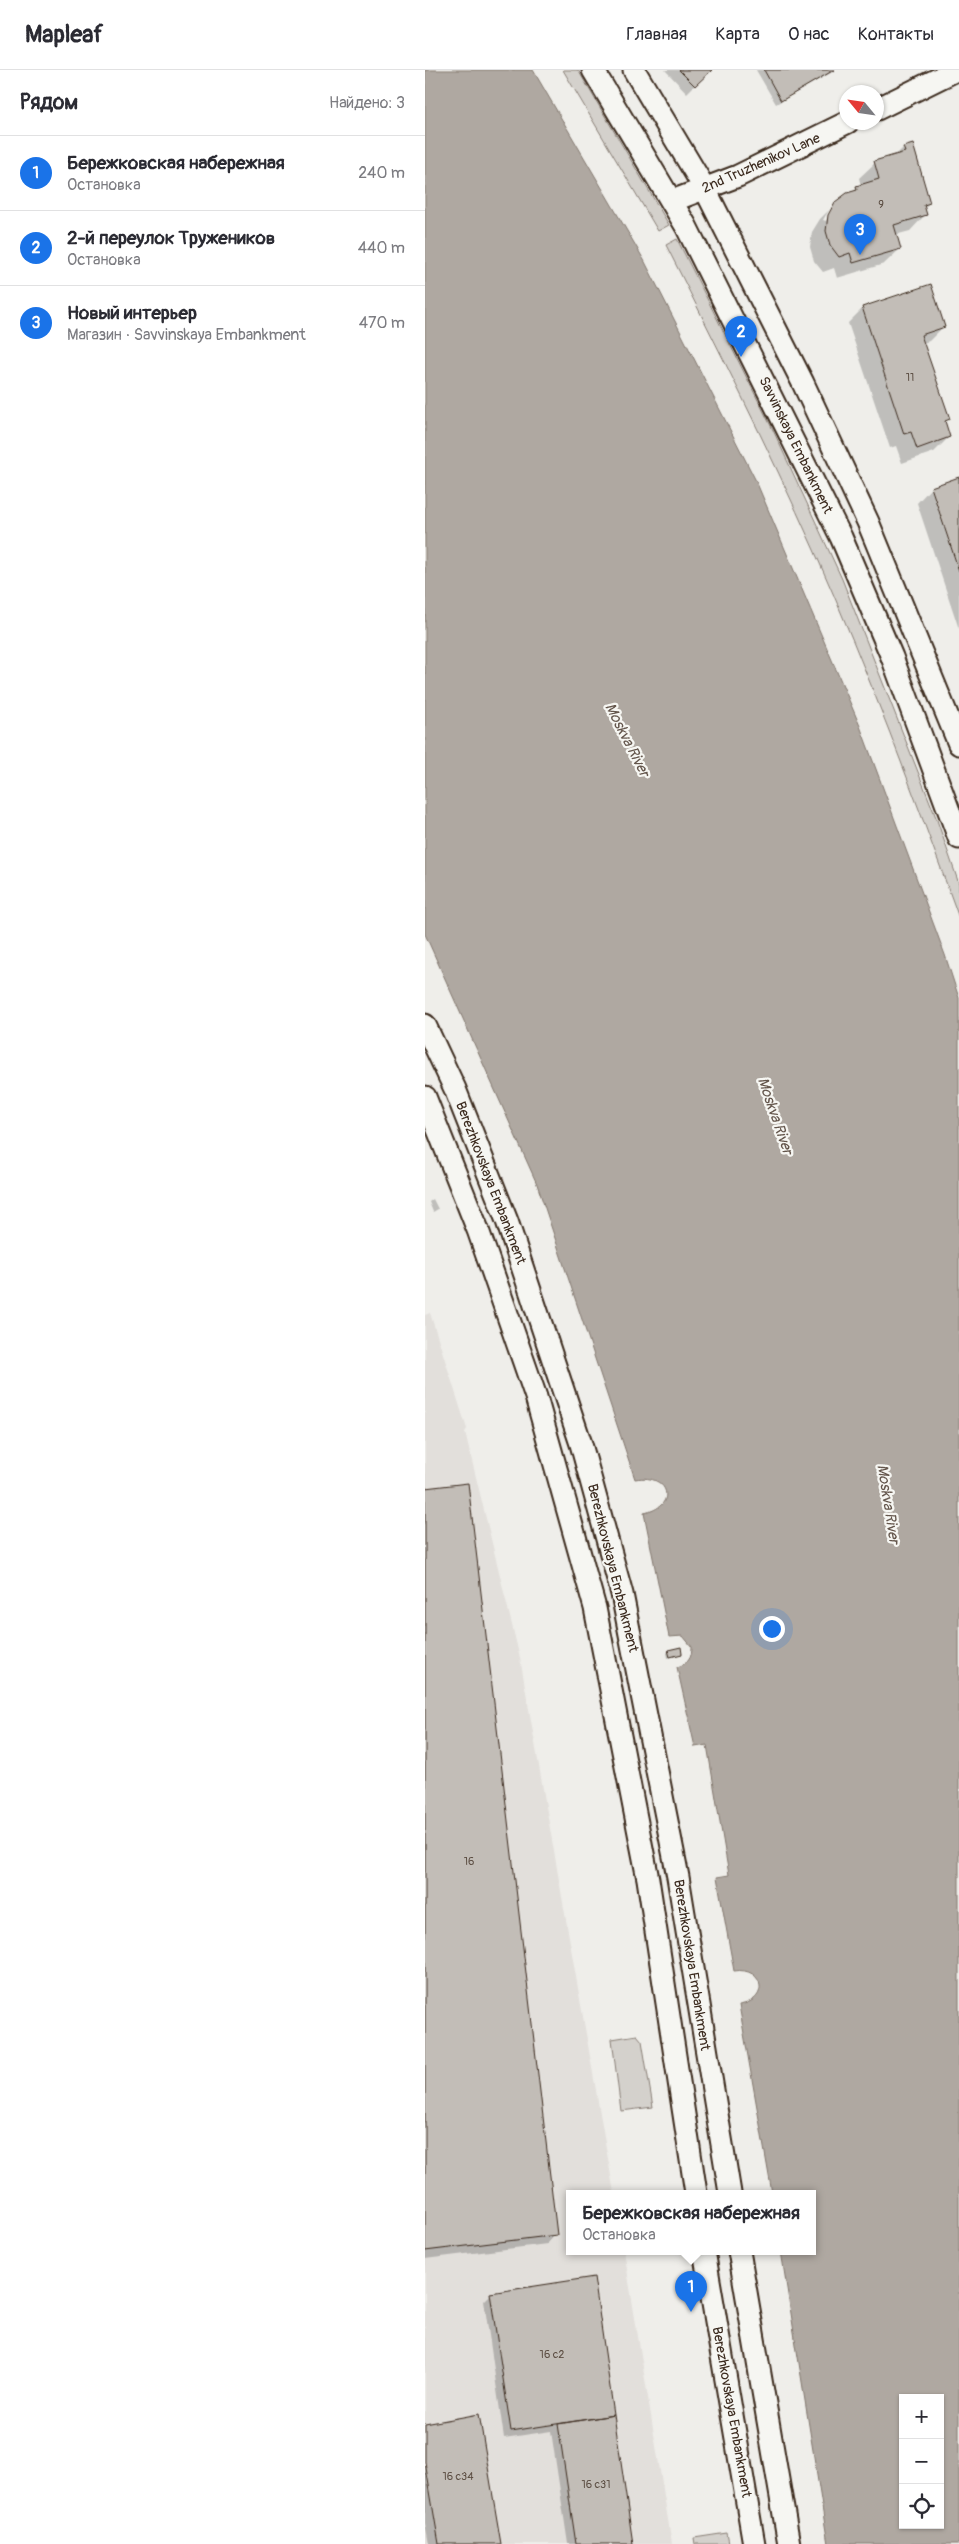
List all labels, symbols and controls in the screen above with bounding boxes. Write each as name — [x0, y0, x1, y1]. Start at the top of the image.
text: Mapleaf — [25, 20, 103, 49]
text: Главная — [626, 23, 687, 46]
text: Карта — [715, 23, 760, 46]
text: О нас — [788, 23, 830, 46]
text: Контакты — [858, 23, 934, 46]
north arrow — [839, 85, 884, 130]
text: Рядом — [20, 89, 78, 116]
text: Найдено: 3 — [329, 93, 405, 113]
street label: 2nd Truzhenikov Lane — [699, 129, 823, 197]
text: Бережковская набережная — [67, 151, 285, 175]
text: 1 — [33, 163, 39, 183]
text: 240 m — [358, 163, 405, 183]
text: Остановка — [67, 175, 141, 195]
house number: 9 — [878, 198, 884, 211]
pin: 3 — [844, 214, 876, 255]
text: 2-й переулок Тружеников — [67, 226, 275, 250]
text: 2 — [32, 238, 40, 258]
text: 440 m — [358, 238, 405, 258]
text: Остановка — [67, 250, 141, 270]
text: Новый интерьер — [67, 301, 197, 325]
text: 3 — [32, 313, 40, 333]
text: 470 m — [359, 313, 405, 333]
pin: 2 — [725, 316, 757, 357]
text: Магазин · Savvinskaya Embankment — [67, 325, 306, 345]
house number: 11 — [906, 371, 914, 384]
street label: Savvinskaya Embankment — [755, 374, 837, 517]
water label: Moskva River — [600, 700, 654, 781]
water label: Moskva River — [753, 1075, 798, 1159]
street label: Berezhkovskaya Embankment — [452, 1099, 530, 1267]
water label: Moskva River — [872, 1463, 904, 1547]
street label: Berezhkovskaya Embankment — [584, 1482, 642, 1654]
your location — [759, 1616, 785, 1642]
house number: 16 — [464, 1855, 474, 1868]
street label: Berezhkovskaya Embankment — [670, 1878, 714, 2052]
popup — [566, 2190, 816, 2255]
text: Бережковская набережная — [582, 2201, 800, 2225]
text: Остановка — [582, 2225, 656, 2245]
pin: 1 — [675, 2271, 707, 2312]
street label: Berezhkovskaya Embankment — [709, 2325, 755, 2499]
house number: 16 с2 — [540, 2348, 564, 2361]
map controls — [899, 2394, 944, 2529]
button: + — [899, 2394, 944, 2439]
button: − — [899, 2439, 944, 2484]
house number: 16 с34 — [442, 2470, 474, 2483]
house number: 16 с31 — [581, 2478, 611, 2491]
button: locate — [899, 2484, 944, 2529]

